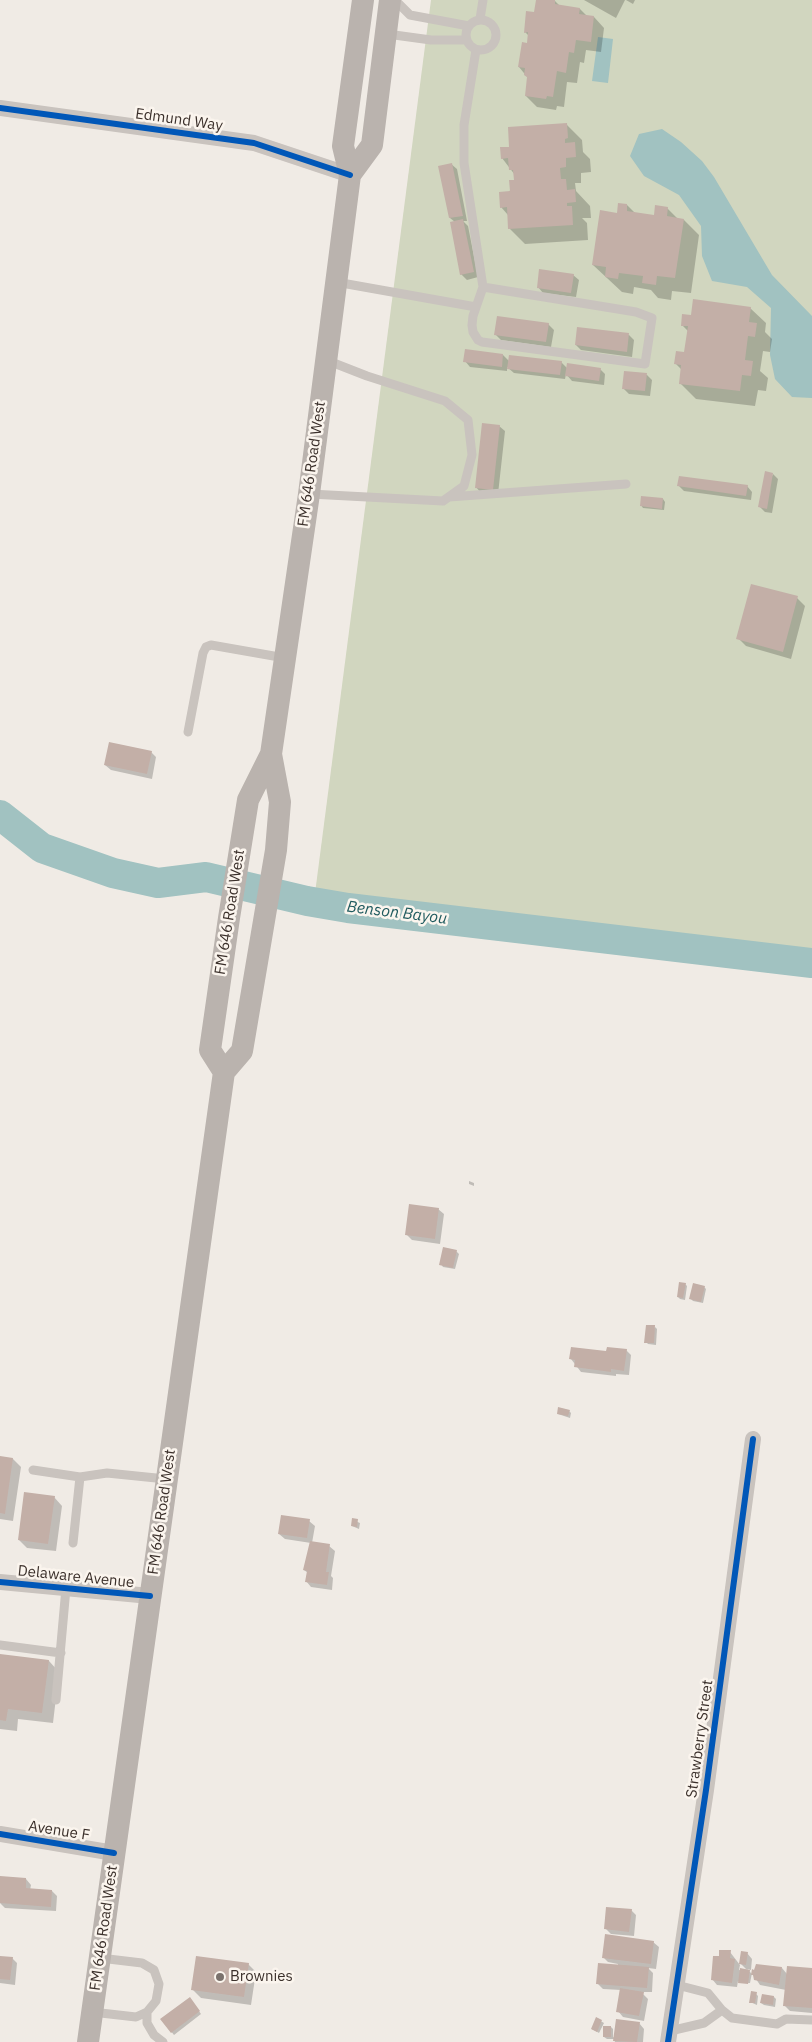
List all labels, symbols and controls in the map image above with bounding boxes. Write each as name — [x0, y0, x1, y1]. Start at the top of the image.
street label: Edmund Way — [134, 105, 224, 135]
street label: FM 646 Road West — [294, 400, 330, 528]
street label: FM 646 Road West — [211, 848, 249, 976]
water label: Benson Bayou — [346, 897, 448, 929]
street label: FM 646 Road West — [144, 1448, 180, 1576]
street label: Delaware Avenue — [17, 1562, 135, 1592]
street label: Strawberry Street — [683, 1679, 717, 1799]
street label: Avenue F — [27, 1817, 91, 1845]
street label: FM 646 Road West — [86, 1864, 122, 1992]
place label: Brownies — [230, 1968, 293, 1986]
marker: Brownies — [214, 1971, 226, 1983]

